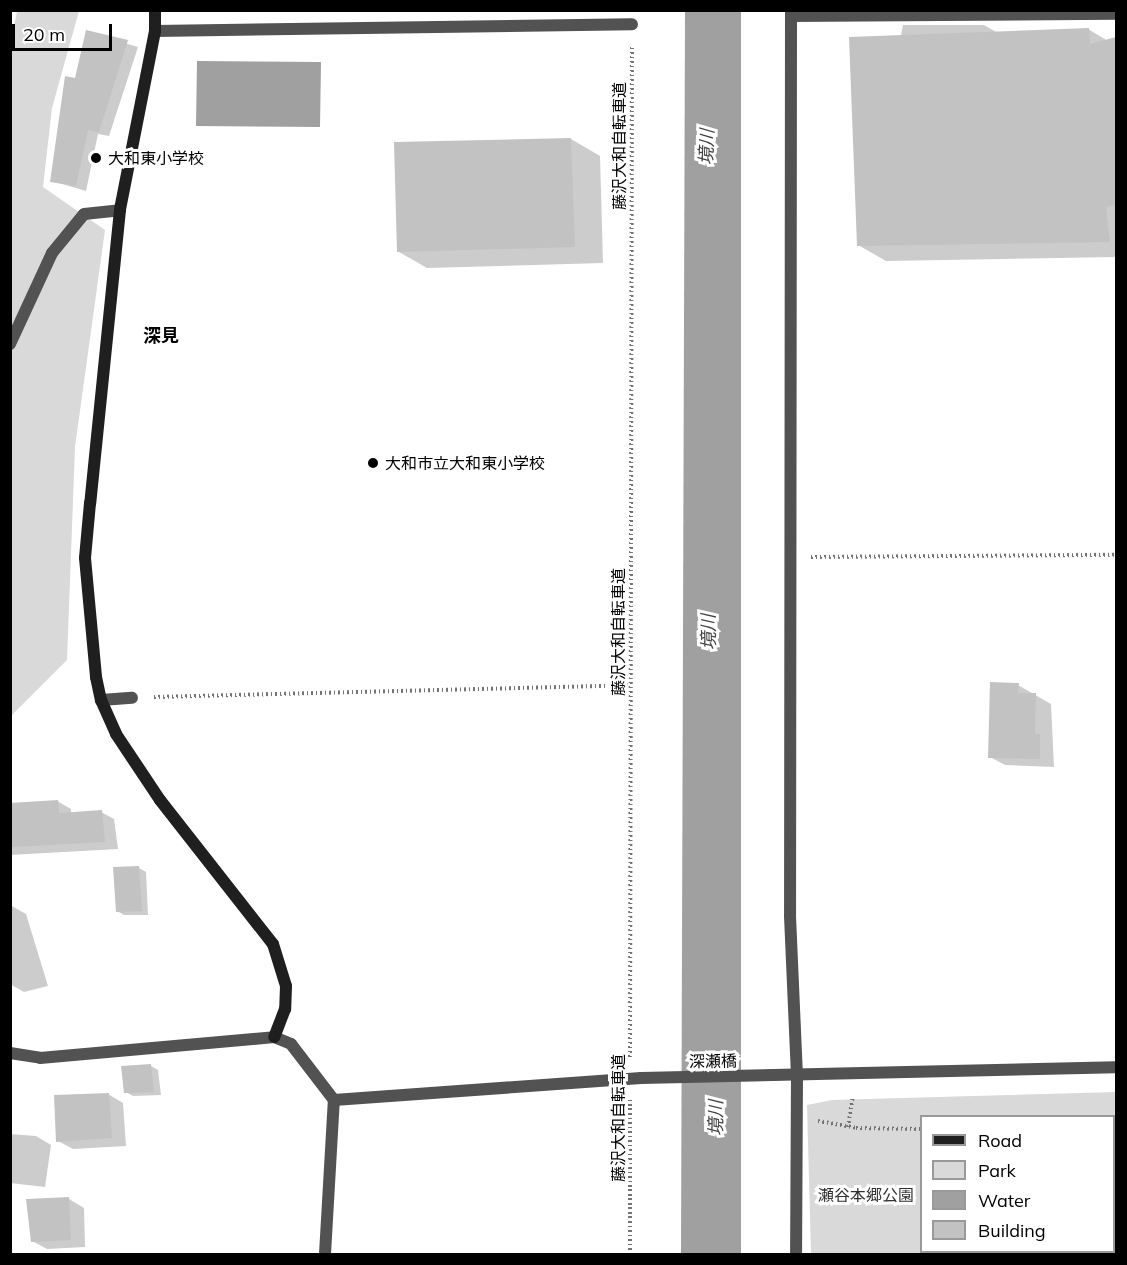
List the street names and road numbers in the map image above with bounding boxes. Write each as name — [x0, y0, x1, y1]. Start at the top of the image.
street label: 藤沢大和自転車道 — [609, 82, 629, 210]
street label: 藤沢大和自転車道 — [608, 568, 628, 696]
street label: 深瀬橋 — [689, 1051, 737, 1071]
street label: 藤沢大和自転車道 — [608, 1054, 628, 1182]

